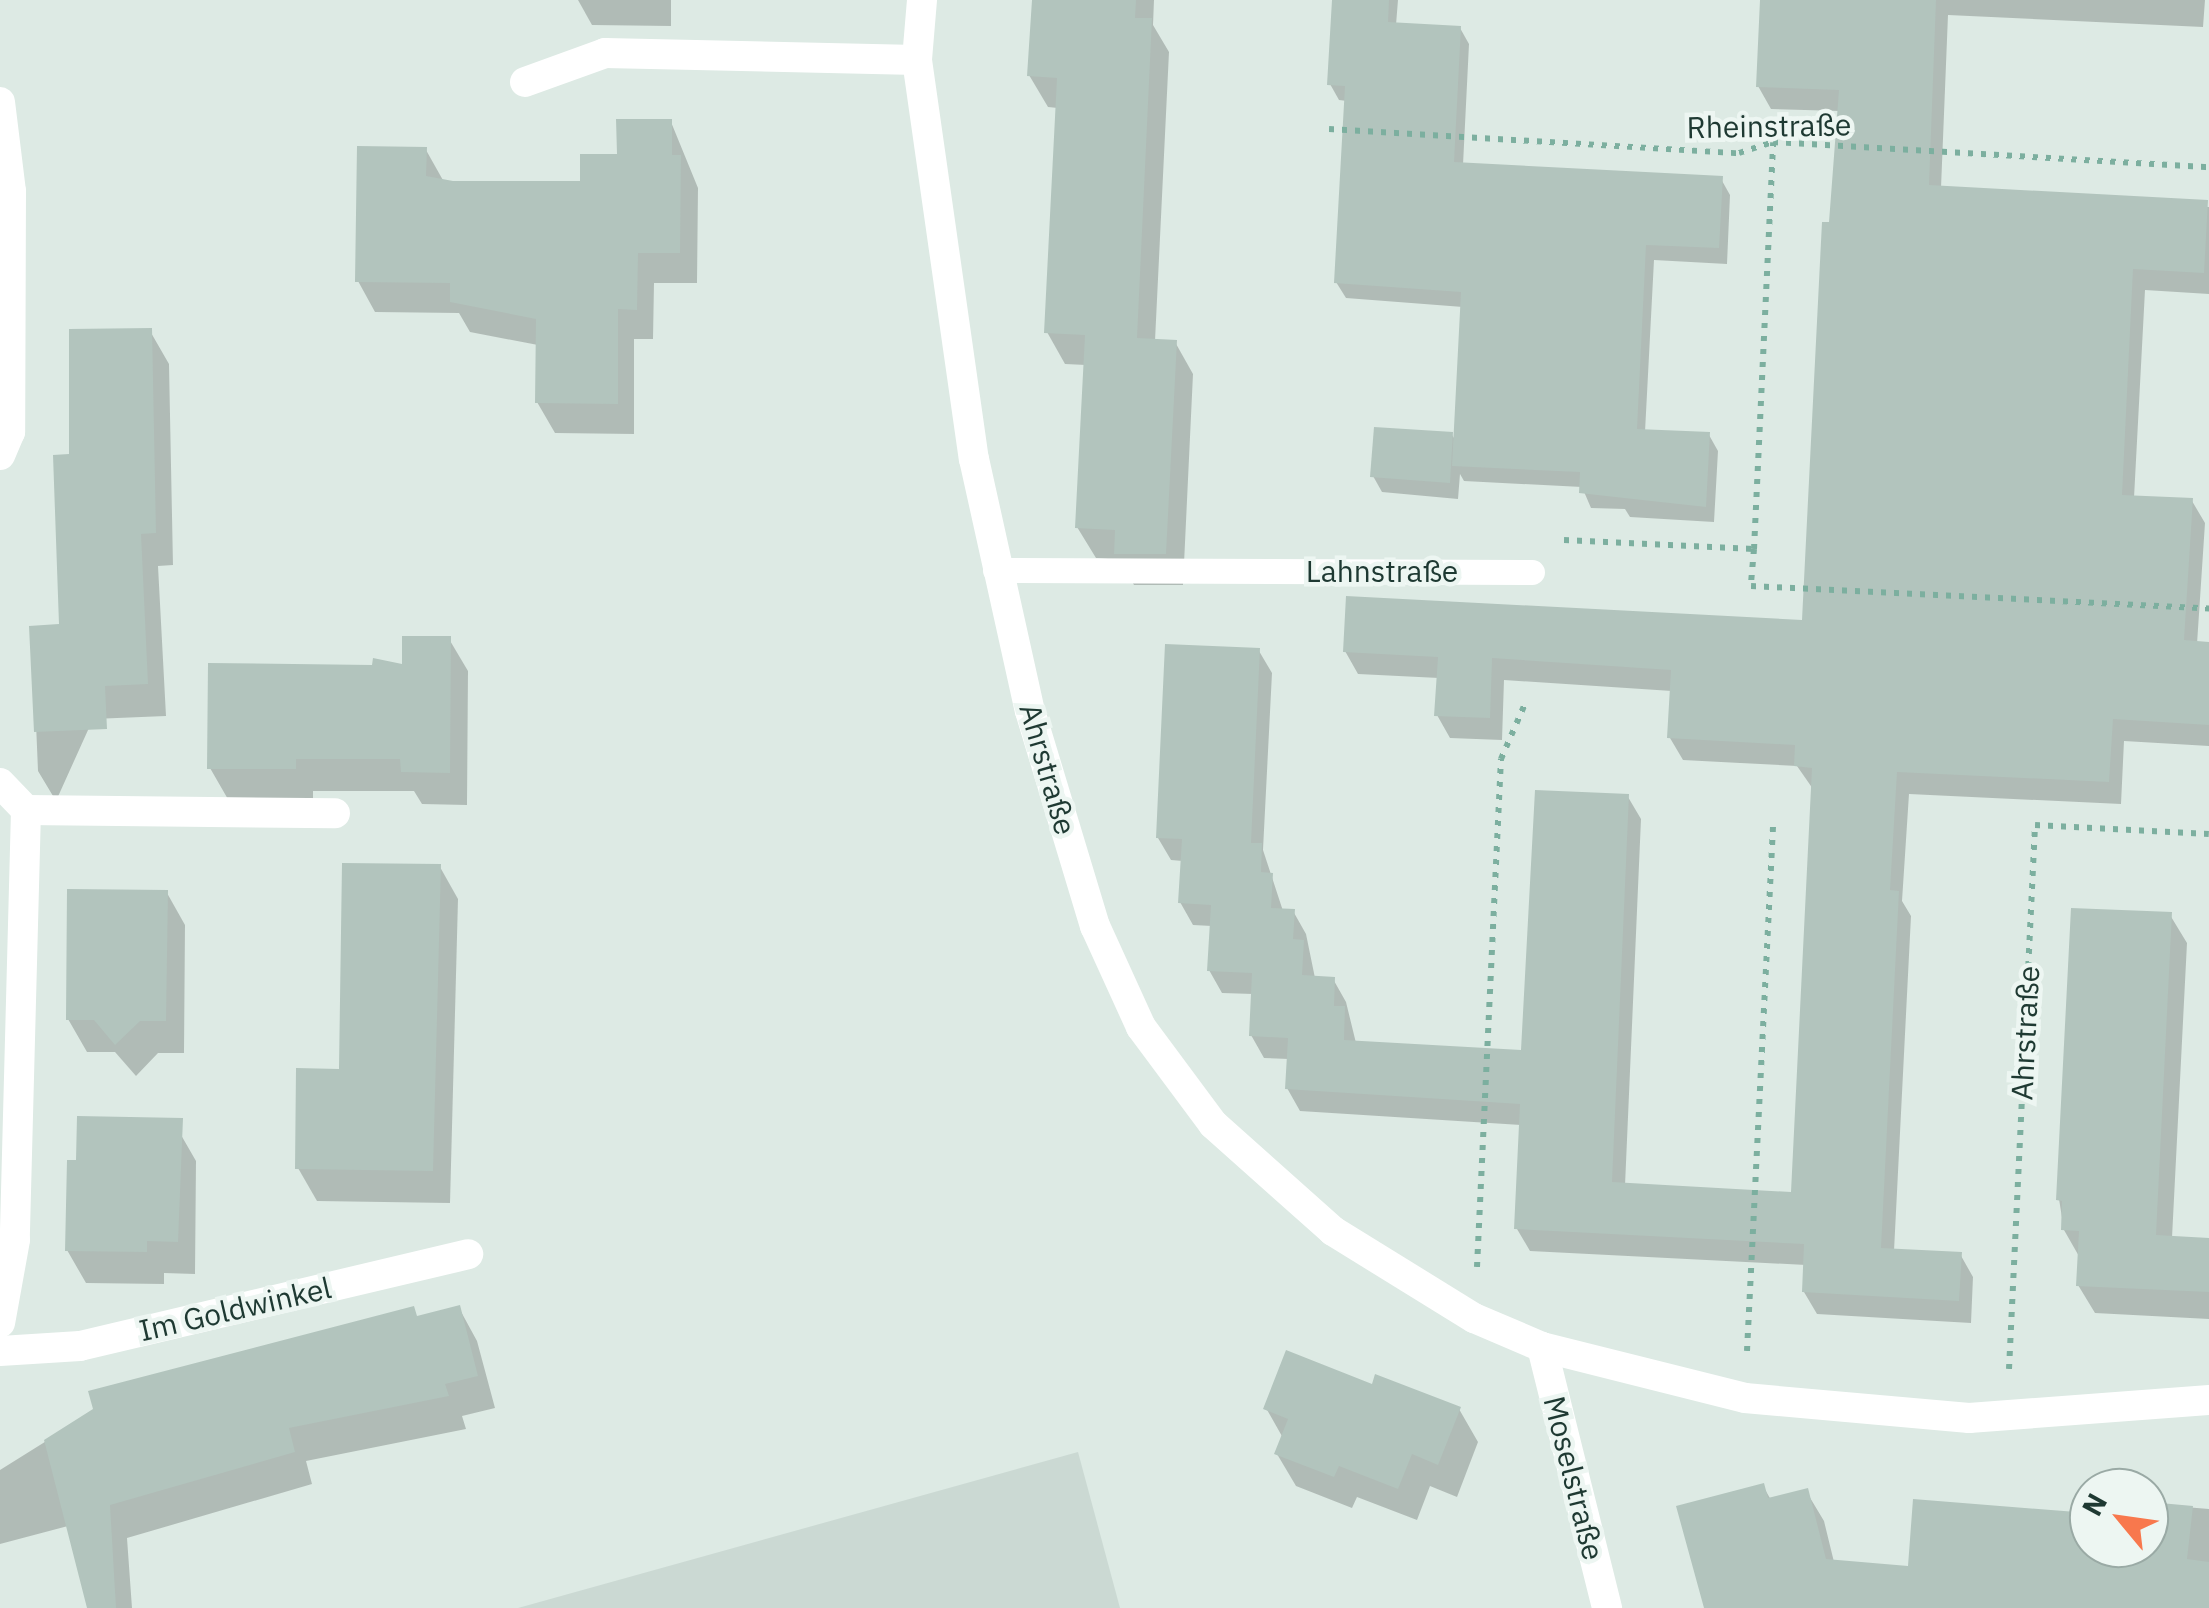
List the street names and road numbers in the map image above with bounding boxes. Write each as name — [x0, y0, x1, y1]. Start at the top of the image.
street label: Rheinstraße — [1686, 107, 1852, 145]
street label: Lahnstraße — [1306, 553, 1458, 589]
street label: Ahrstraße — [1012, 699, 1084, 839]
street label: Ahrstraße — [2003, 965, 2047, 1101]
street label: Im Goldwinkel — [135, 1269, 335, 1349]
street label: Moselstraße — [1536, 1392, 1612, 1564]

